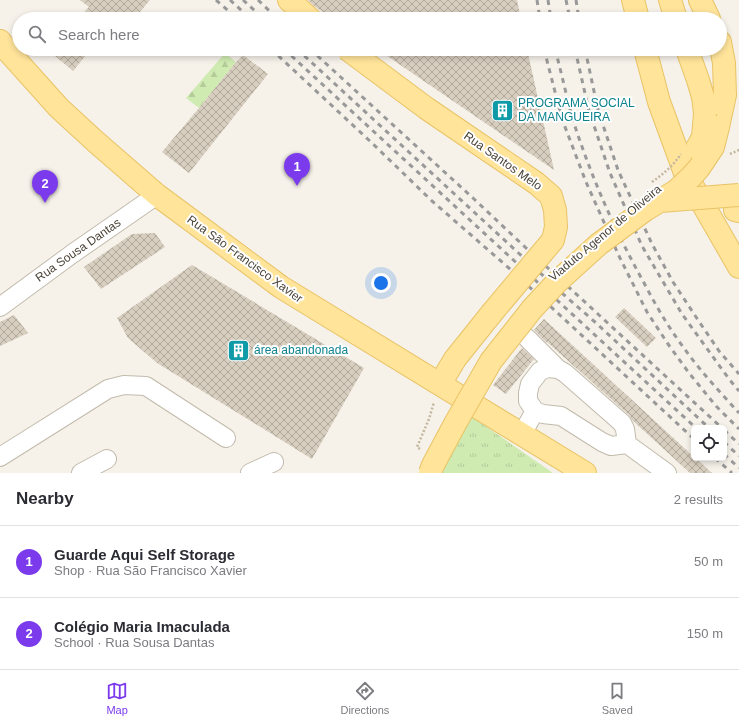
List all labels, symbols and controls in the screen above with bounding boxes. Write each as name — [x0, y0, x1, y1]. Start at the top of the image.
search box — [12, 12, 727, 56]
icon: search — [26, 23, 48, 45]
text: Search here — [58, 26, 140, 43]
place label: PROGRAMA SOCIAL DA MANGUEIRA — [518, 96, 635, 124]
building icon: PROGRAMA SOCIAL DA MANGUEIRA — [490, 97, 516, 123]
street label: Rua Santos Melo — [461, 129, 545, 193]
pin: 1 — [284, 153, 310, 186]
pin: 2 — [32, 170, 58, 203]
street label: Viaduto Agenor de Oliveira — [546, 182, 664, 284]
street label: Rua São Francisco Xavier — [184, 212, 306, 306]
street label: Rua Sousa Dantas — [33, 215, 123, 285]
your location — [371, 273, 391, 293]
building icon: área abandonada — [226, 337, 252, 363]
place label: área abandonada — [254, 343, 348, 357]
map controls — [691, 425, 727, 461]
button: locate — [691, 425, 727, 461]
text: Nearby — [16, 489, 74, 508]
text: 2 results — [674, 492, 723, 507]
text: Guarde Aqui Self Storage — [54, 546, 235, 563]
text: 1 — [25, 554, 33, 569]
text: 50 m — [694, 554, 723, 569]
text: Shop · Rua São Francisco Xavier — [54, 563, 247, 578]
text: Colégio Maria Imaculada — [54, 618, 230, 635]
text: 2 — [25, 626, 33, 641]
text: 150 m — [687, 626, 723, 641]
text: School · Rua Sousa Dantas — [54, 635, 214, 650]
tab: Map — [106, 680, 128, 716]
tab: Directions — [340, 680, 389, 716]
tab: Saved — [602, 680, 633, 716]

